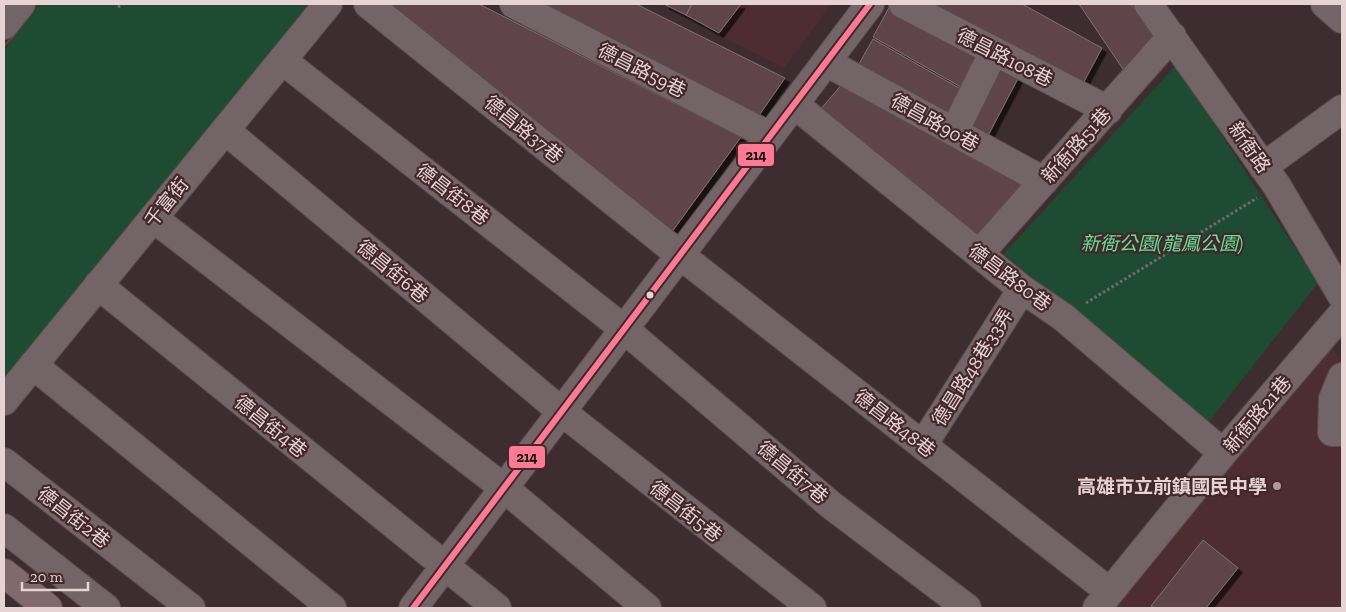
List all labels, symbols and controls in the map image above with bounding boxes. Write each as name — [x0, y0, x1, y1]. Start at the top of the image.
street label: 德昌路108巷 — [953, 23, 1057, 91]
street label: 德昌路59巷 — [594, 38, 690, 102]
street label: 德昌路90巷 — [887, 89, 983, 156]
street label: 德昌路37巷 — [480, 91, 568, 168]
street label: 新衙路51巷 — [1037, 103, 1116, 188]
street label: 新衙路 — [1224, 117, 1275, 177]
line badge: 214 — [737, 143, 775, 167]
text: 214 — [745, 147, 767, 164]
street label: 德昌街8巷 — [412, 159, 494, 230]
street label: 千富街 — [140, 173, 193, 232]
park label: 新衙公園(龍鳳公園) — [1081, 232, 1243, 255]
street label: 德昌街6巷 — [352, 235, 433, 308]
street label: 德昌路80巷 — [964, 239, 1055, 316]
unlabelled marker — [645, 290, 655, 300]
street label: 德昌路48巷33弄 — [927, 304, 1018, 430]
street label: 新衙路21巷 — [1219, 371, 1296, 457]
street label: 德昌路48巷 — [850, 385, 940, 462]
street label: 德昌街4巷 — [230, 390, 311, 462]
street label: 德昌街7巷 — [753, 436, 833, 508]
line badge: 214 — [508, 445, 546, 469]
text: 214 — [516, 449, 538, 466]
place label: 高雄市立前鎮國民中學 — [1077, 475, 1267, 498]
street label: 德昌街5巷 — [645, 476, 727, 547]
marker: 高雄市立前鎮國民中學 — [1271, 480, 1283, 492]
street label: 德昌街2巷 — [33, 482, 115, 553]
scale bar — [22, 560, 89, 592]
text: 20 m — [30, 568, 63, 586]

